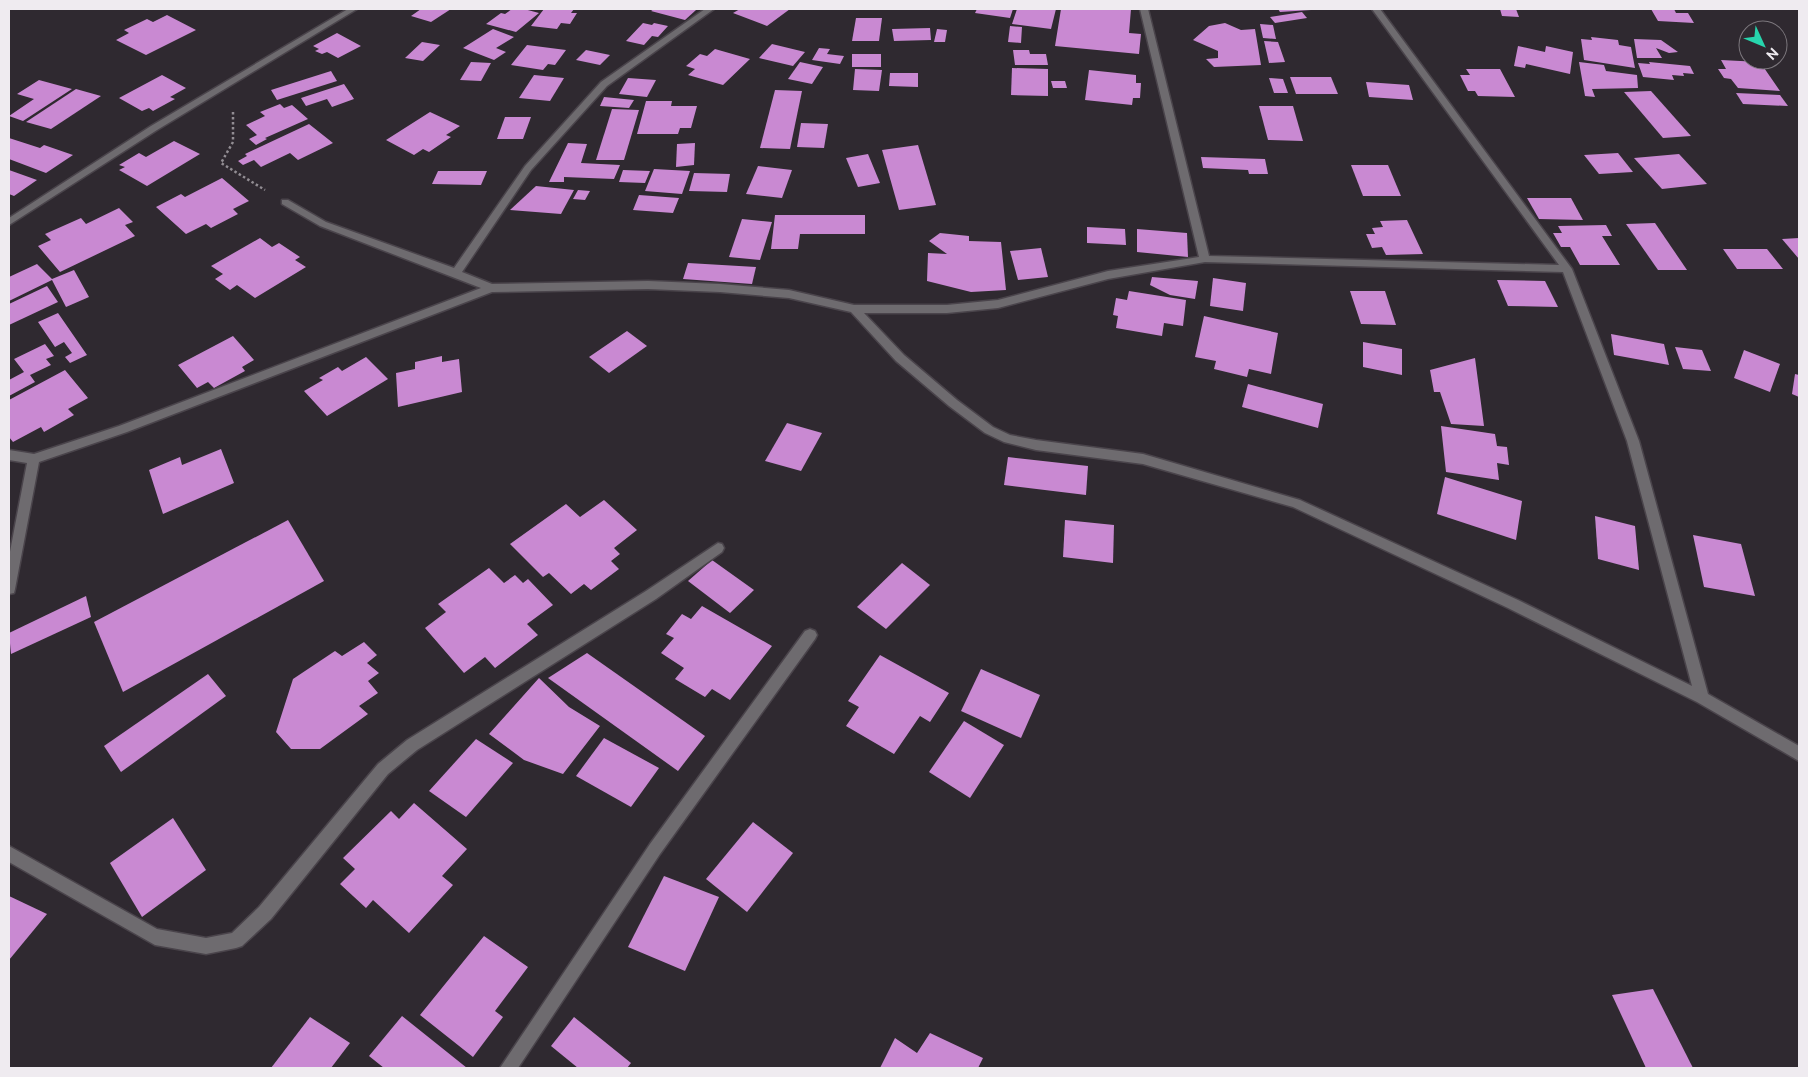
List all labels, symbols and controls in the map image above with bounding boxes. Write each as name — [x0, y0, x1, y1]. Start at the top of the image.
north arrow — [1738, 20, 1788, 70]
text: N — [1763, 45, 1782, 63]

